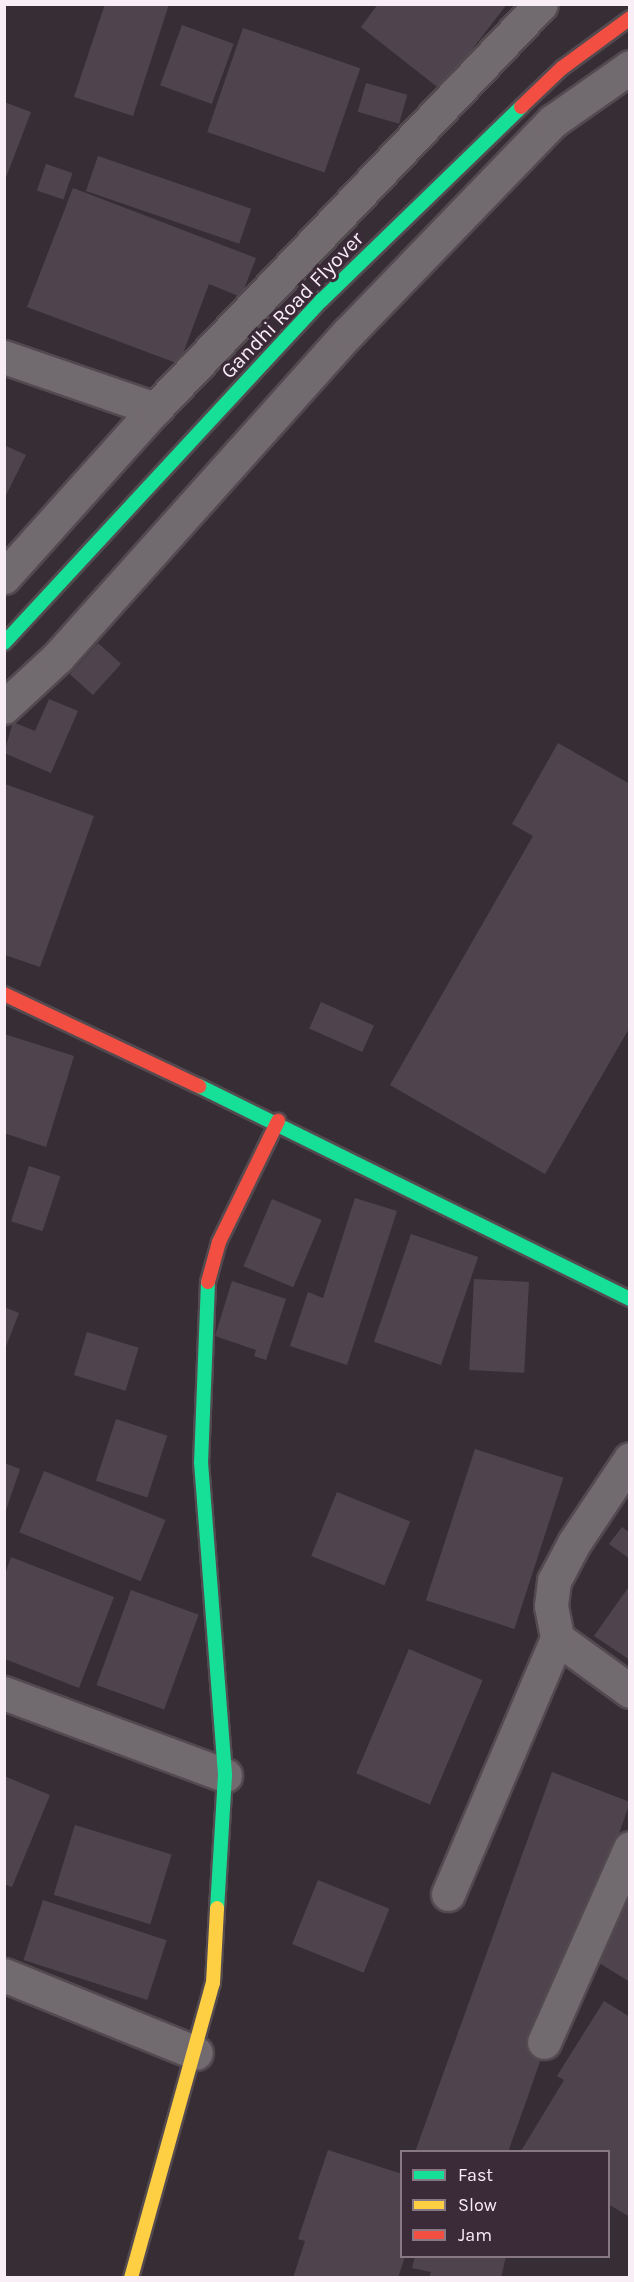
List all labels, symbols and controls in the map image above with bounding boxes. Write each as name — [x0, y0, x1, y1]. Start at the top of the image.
street label: Gandhi Road Flyover — [215, 226, 369, 384]
legend — [400, 2150, 610, 2258]
text: Fast — [458, 2164, 493, 2186]
text: Slow — [458, 2194, 497, 2216]
text: Jam — [458, 2224, 492, 2246]

